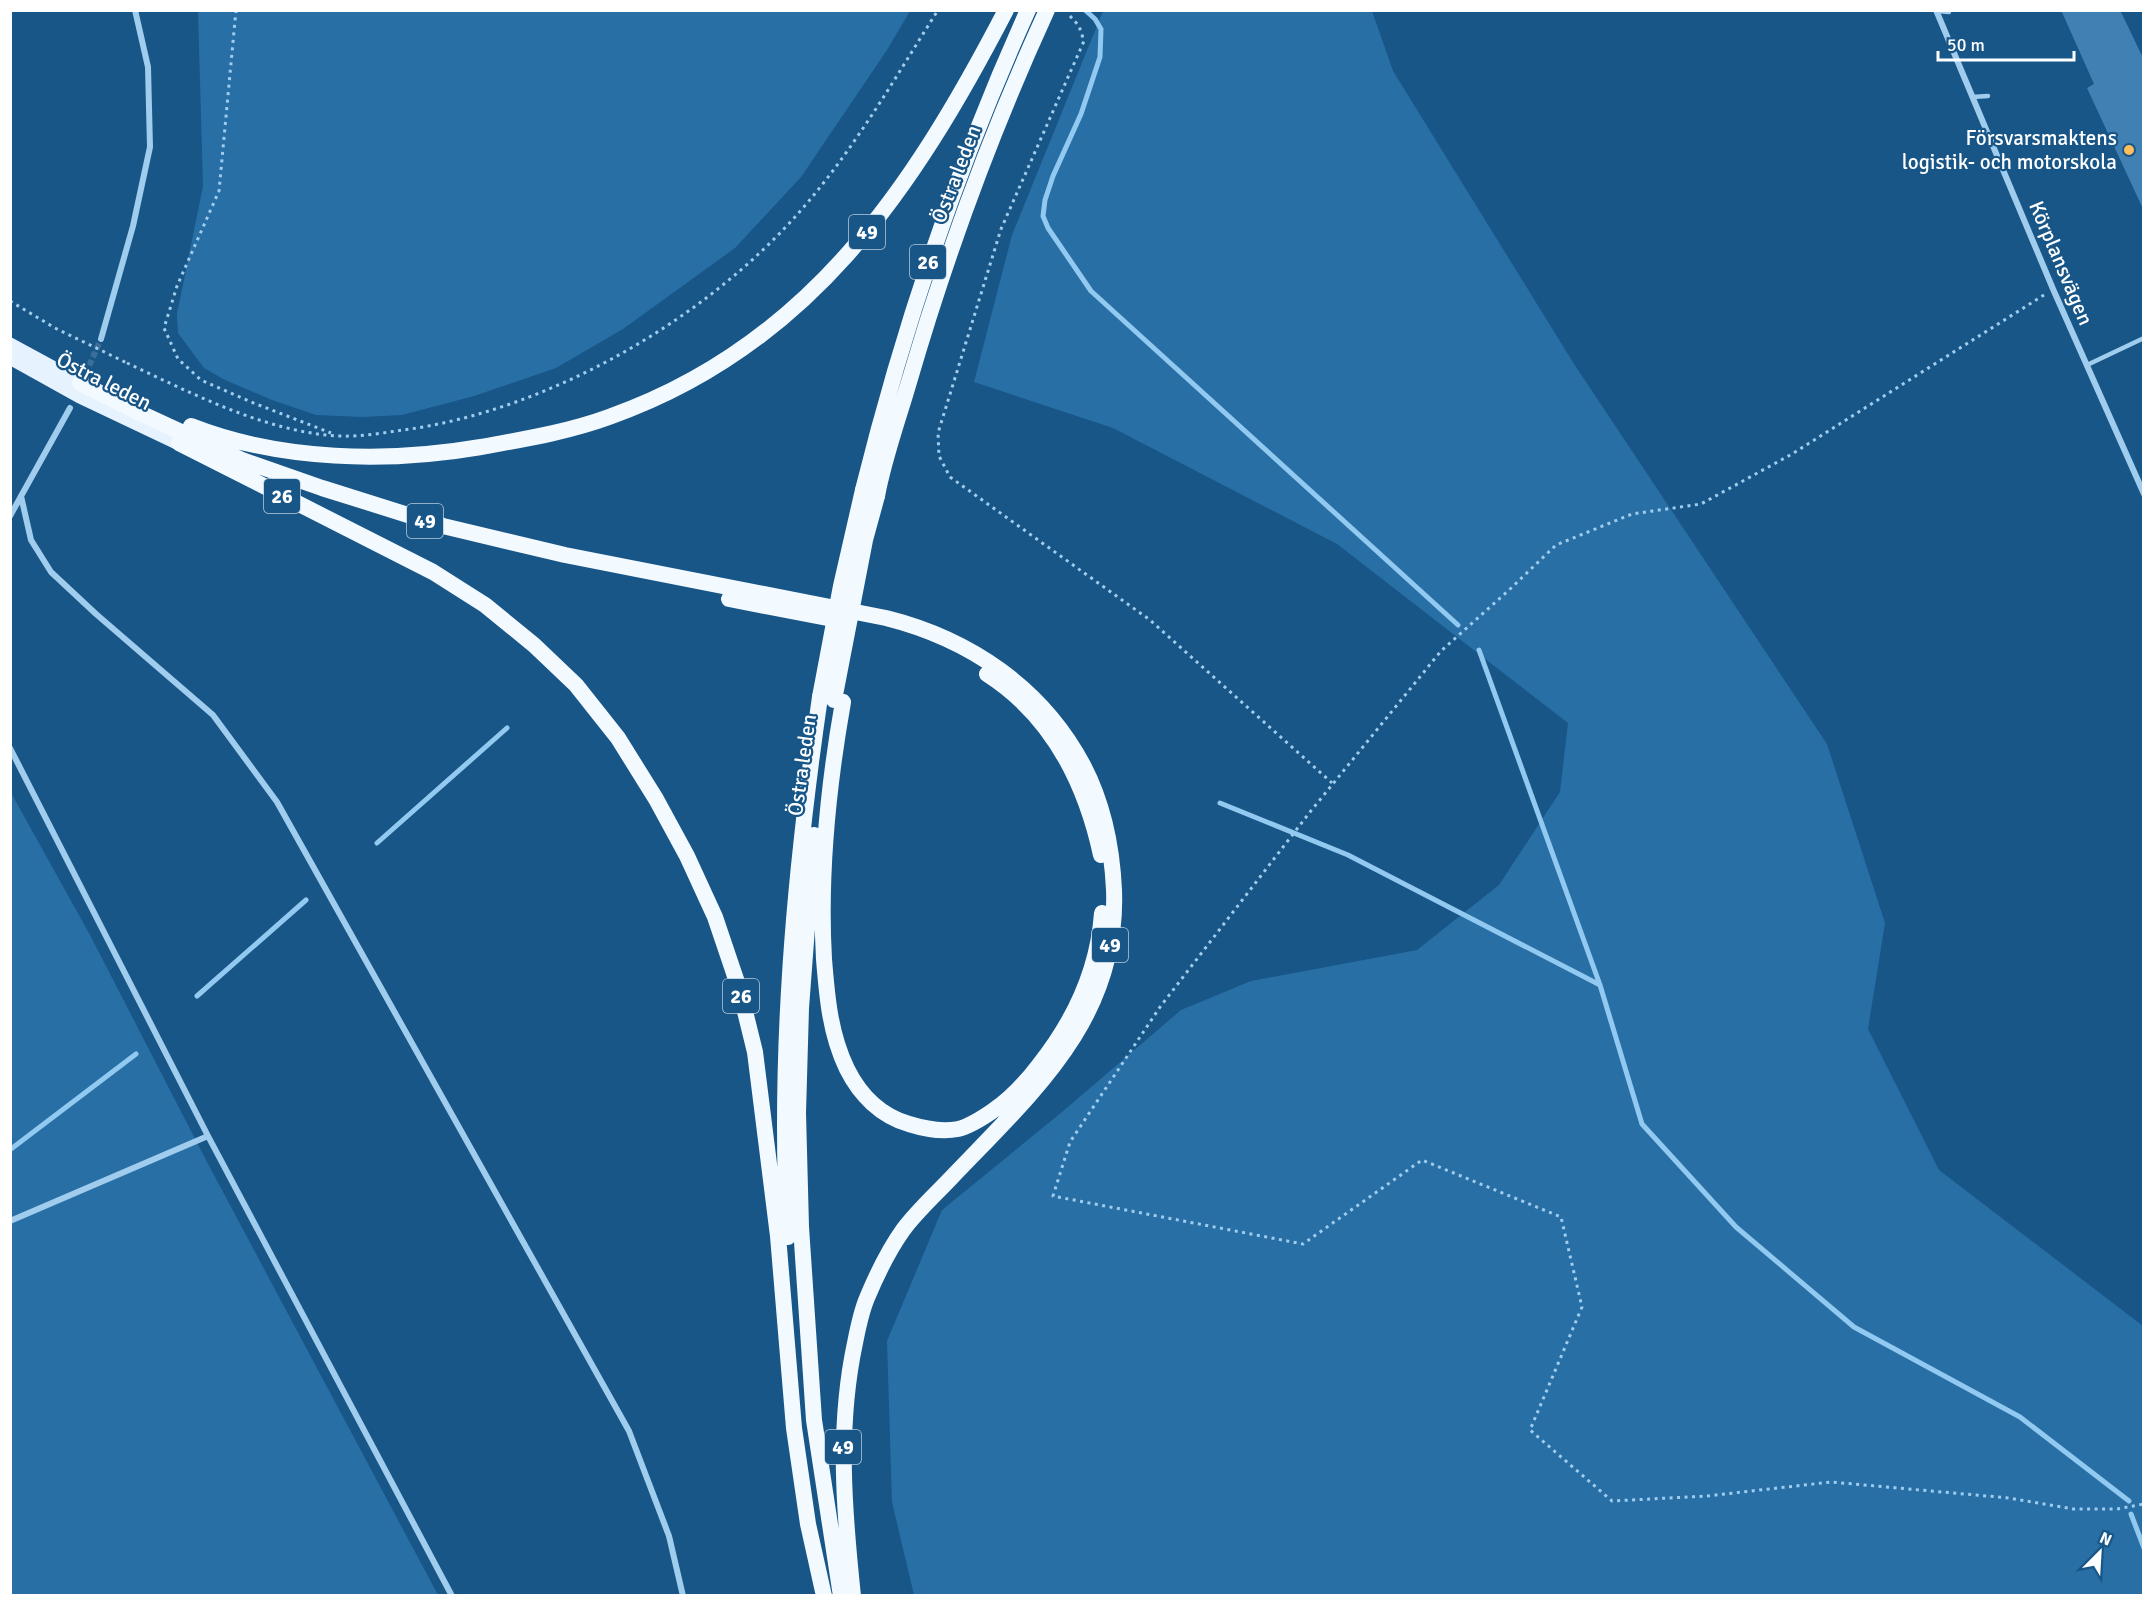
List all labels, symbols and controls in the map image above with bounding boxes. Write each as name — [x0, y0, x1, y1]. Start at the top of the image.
scale bar — [1938, 24, 2074, 62]
text: 50 m — [1947, 34, 1985, 56]
street label: Östra leden — [925, 121, 987, 227]
place label: Försvarsmaktens logistik- och motorskola — [1902, 125, 2117, 175]
marker: Försvarsmaktens logistik- och motorskola — [2122, 143, 2136, 157]
street label: Körplansvägen — [2023, 197, 2099, 329]
road number: 49 — [849, 215, 885, 249]
road number: 26 — [910, 245, 946, 279]
street label: Östra leden — [52, 346, 156, 416]
road number: 26 — [264, 479, 300, 513]
road number: 49 — [407, 504, 443, 538]
street label: Östra leden — [782, 712, 822, 818]
road number: 49 — [1092, 928, 1128, 962]
road number: 26 — [723, 979, 759, 1013]
road number: 49 — [825, 1430, 861, 1464]
north arrow — [2070, 1522, 2130, 1582]
text: N — [2097, 1528, 2115, 1551]

